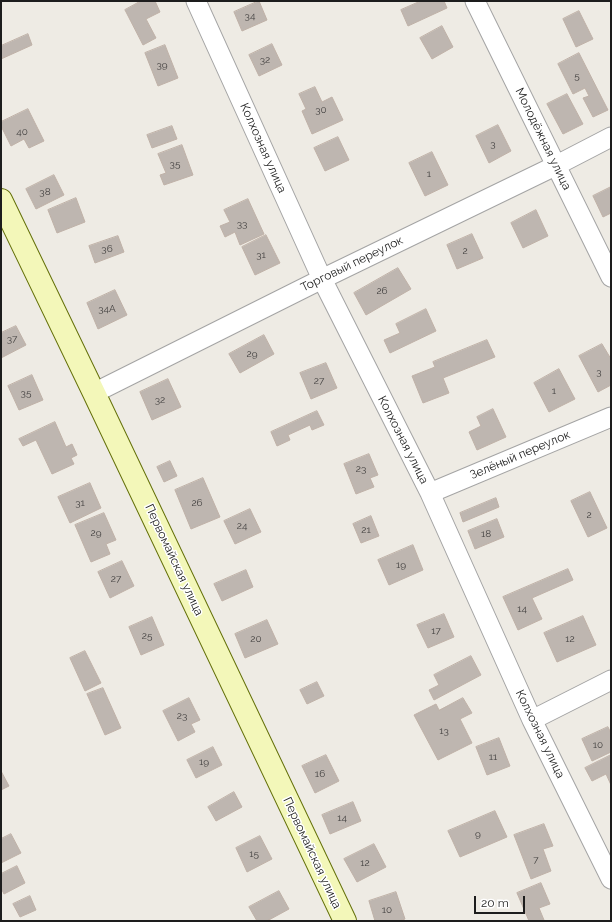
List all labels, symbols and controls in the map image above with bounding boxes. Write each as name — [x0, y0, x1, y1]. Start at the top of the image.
house number: 34 — [245, 10, 255, 22]
house number: 32 — [260, 54, 270, 66]
house number: 39 — [156, 59, 168, 71]
house number: 5 — [574, 70, 580, 82]
street label: Молодёжная улица — [512, 86, 574, 192]
street label: Колхозная улица — [237, 101, 289, 195]
house number: 30 — [315, 104, 327, 116]
house number: 40 — [16, 126, 28, 138]
house number: 3 — [490, 138, 496, 150]
house number: 35 — [170, 158, 180, 170]
house number: 1 — [427, 168, 431, 180]
house number: 38 — [39, 186, 51, 198]
house number: 33 — [237, 218, 247, 230]
street label: Торговый переулок — [298, 233, 406, 295]
house number: 36 — [101, 243, 113, 255]
house number: 2 — [462, 245, 468, 257]
house number: 31 — [256, 249, 266, 261]
house number: 26 — [376, 285, 388, 297]
house number: 34А — [98, 303, 116, 315]
house number: 37 — [7, 333, 17, 345]
house number: 29 — [246, 348, 258, 360]
house number: 3 — [596, 366, 602, 378]
house number: 27 — [314, 375, 324, 387]
house number: 1 — [552, 385, 556, 397]
house number: 35 — [21, 387, 31, 399]
house number: 32 — [155, 394, 165, 406]
street label: Колхозная улица — [375, 394, 431, 486]
street label: Зелёный переулок — [468, 427, 572, 483]
house number: 23 — [356, 463, 366, 475]
house number: 31 — [75, 497, 85, 509]
house number: 26 — [191, 497, 203, 509]
street label: Первомайская улица — [142, 502, 206, 618]
house number: 2 — [586, 509, 592, 521]
house number: 24 — [237, 520, 247, 532]
house number: 21 — [361, 524, 371, 536]
house number: 29 — [90, 527, 102, 539]
house number: 18 — [481, 528, 491, 540]
house number: 19 — [396, 559, 406, 571]
house number: 27 — [111, 573, 121, 585]
house number: 14 — [517, 603, 527, 615]
house number: 17 — [431, 625, 441, 637]
house number: 25 — [142, 630, 152, 642]
house number: 20 — [250, 633, 262, 645]
house number: 12 — [565, 633, 575, 645]
street label: Колхозная улица — [512, 687, 568, 781]
house number: 23 — [177, 710, 187, 722]
house number: 13 — [439, 725, 449, 737]
house number: 10 — [593, 739, 603, 751]
house number: 11 — [489, 751, 497, 763]
house number: 19 — [199, 756, 209, 768]
house number: 16 — [315, 768, 325, 780]
street label: Первомайская улица — [280, 795, 344, 911]
house number: 14 — [337, 812, 347, 824]
house number: 9 — [475, 828, 481, 840]
house number: 15 — [249, 848, 259, 860]
house number: 7 — [533, 854, 539, 866]
house number: 12 — [360, 857, 370, 869]
scale bar — [476, 888, 527, 914]
text: 20 m — [481, 896, 509, 910]
house number: 10 — [382, 904, 392, 916]

